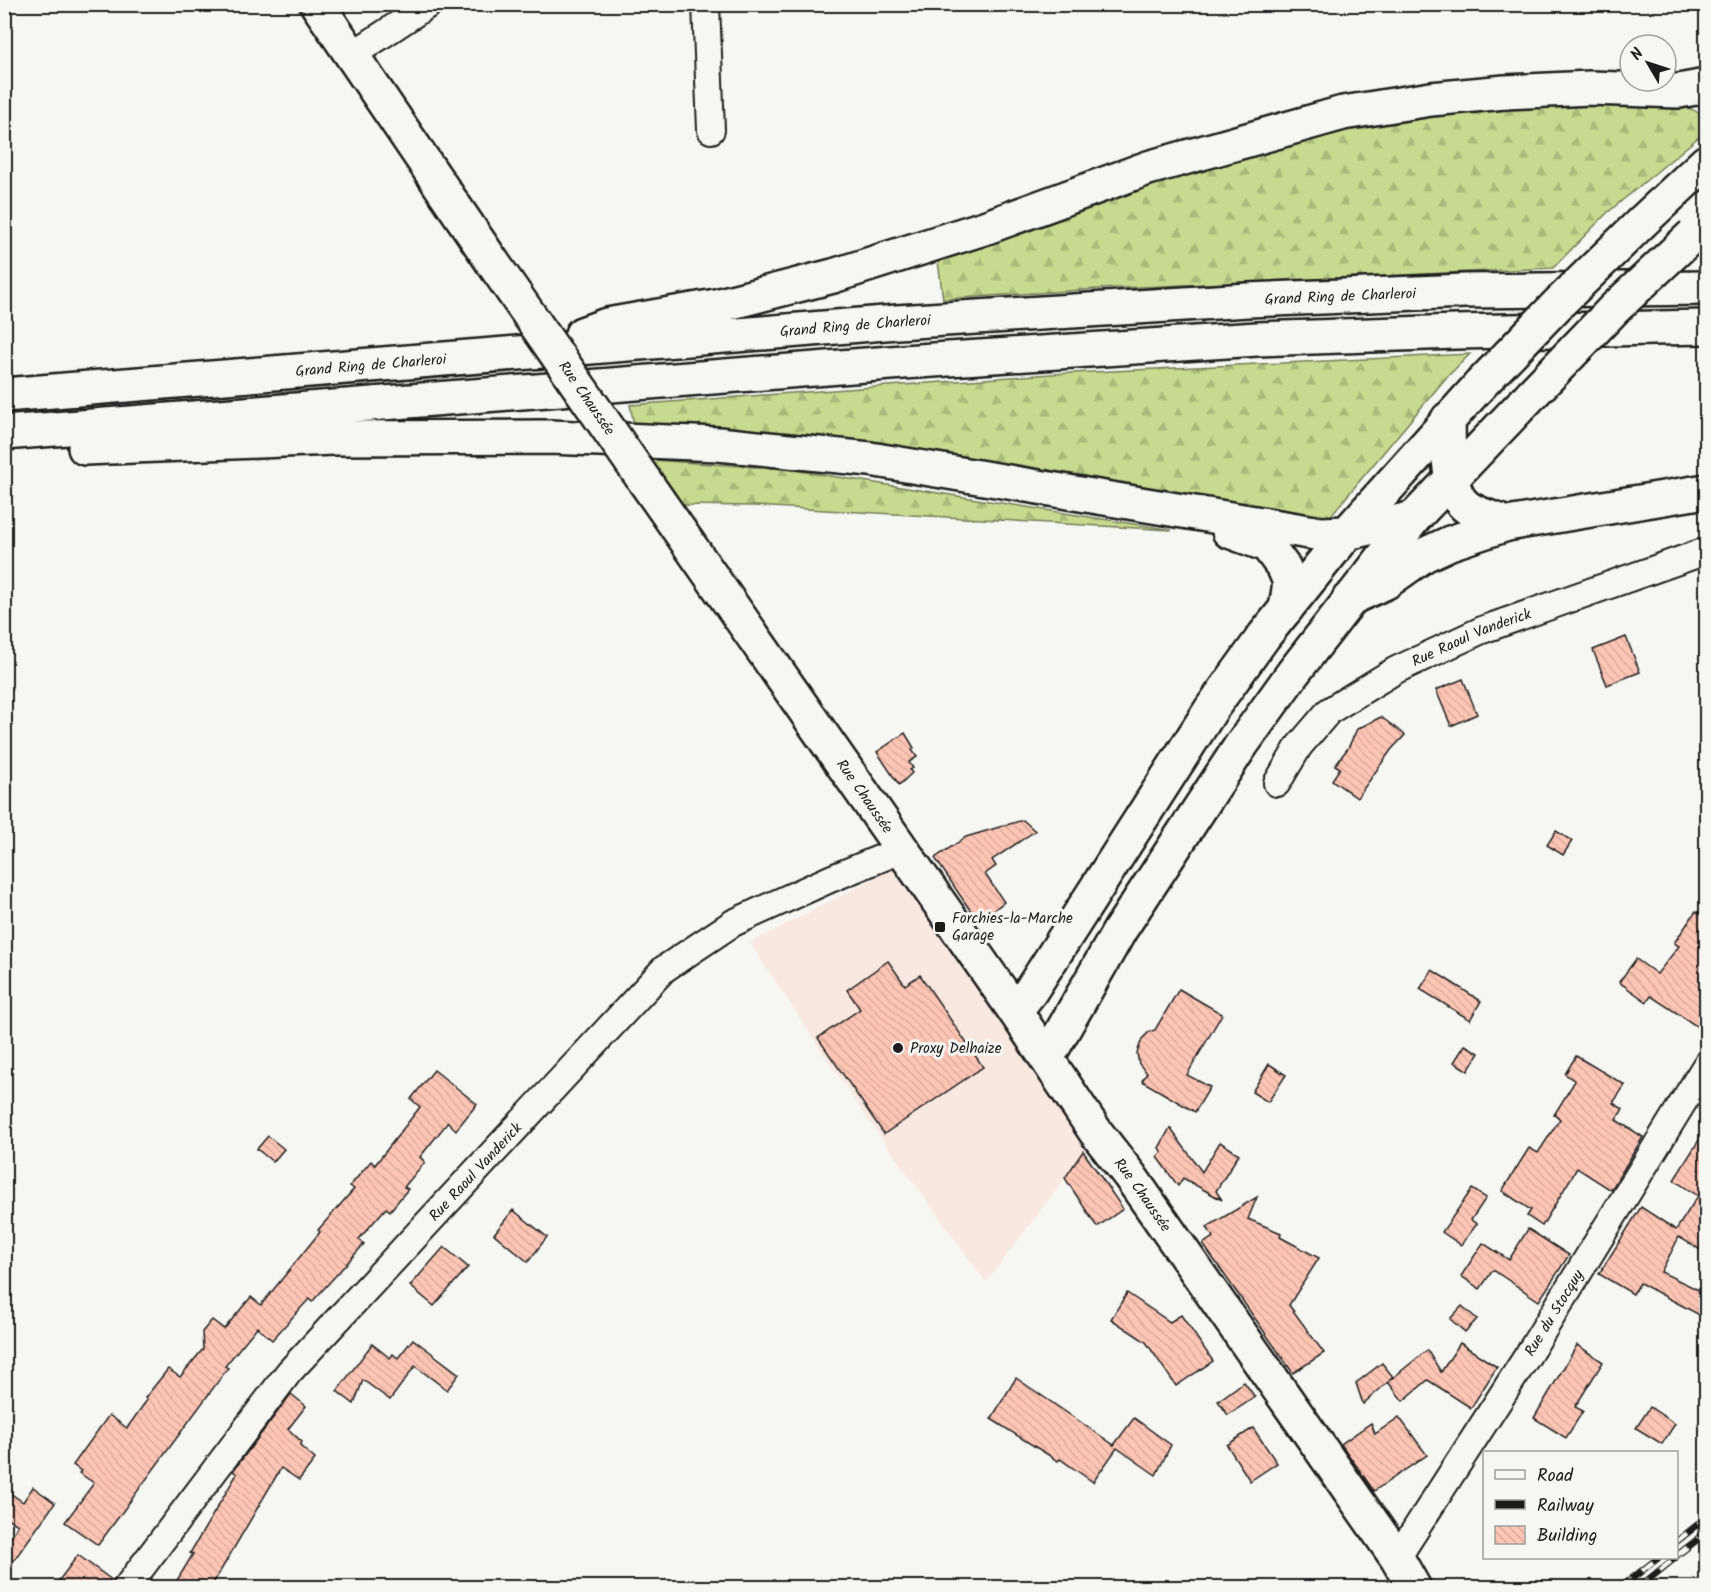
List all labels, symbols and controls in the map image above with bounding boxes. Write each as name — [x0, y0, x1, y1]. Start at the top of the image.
north arrow — [1618, 33, 1678, 93]
text: N — [1625, 43, 1650, 66]
street label: Grand Ring de Charleroi — [1264, 282, 1418, 312]
street label: Grand Ring de Charleroi — [779, 309, 933, 345]
street label: Grand Ring de Charleroi — [294, 348, 449, 384]
street label: Rue Chaussée — [552, 356, 621, 441]
street label: Rue Raoul Vanderick — [1408, 602, 1536, 674]
street label: Rue Chaussée — [829, 754, 899, 839]
place label: Forchies-la-Marche Garage — [952, 907, 1073, 948]
marker: Forchies-la-Marche Garage — [933, 920, 947, 934]
place label: Proxy Delhaize — [910, 1037, 1002, 1061]
marker: Proxy Delhaize — [891, 1041, 905, 1055]
street label: Rue Raoul Vanderick — [424, 1117, 529, 1228]
street label: Rue Chaussée — [1107, 1153, 1177, 1237]
street label: Rue du Stocquy — [1519, 1265, 1591, 1362]
legend — [1483, 1451, 1678, 1559]
text: Road — [1537, 1462, 1574, 1491]
text: Railway — [1537, 1492, 1594, 1521]
text: Building — [1537, 1522, 1597, 1551]

